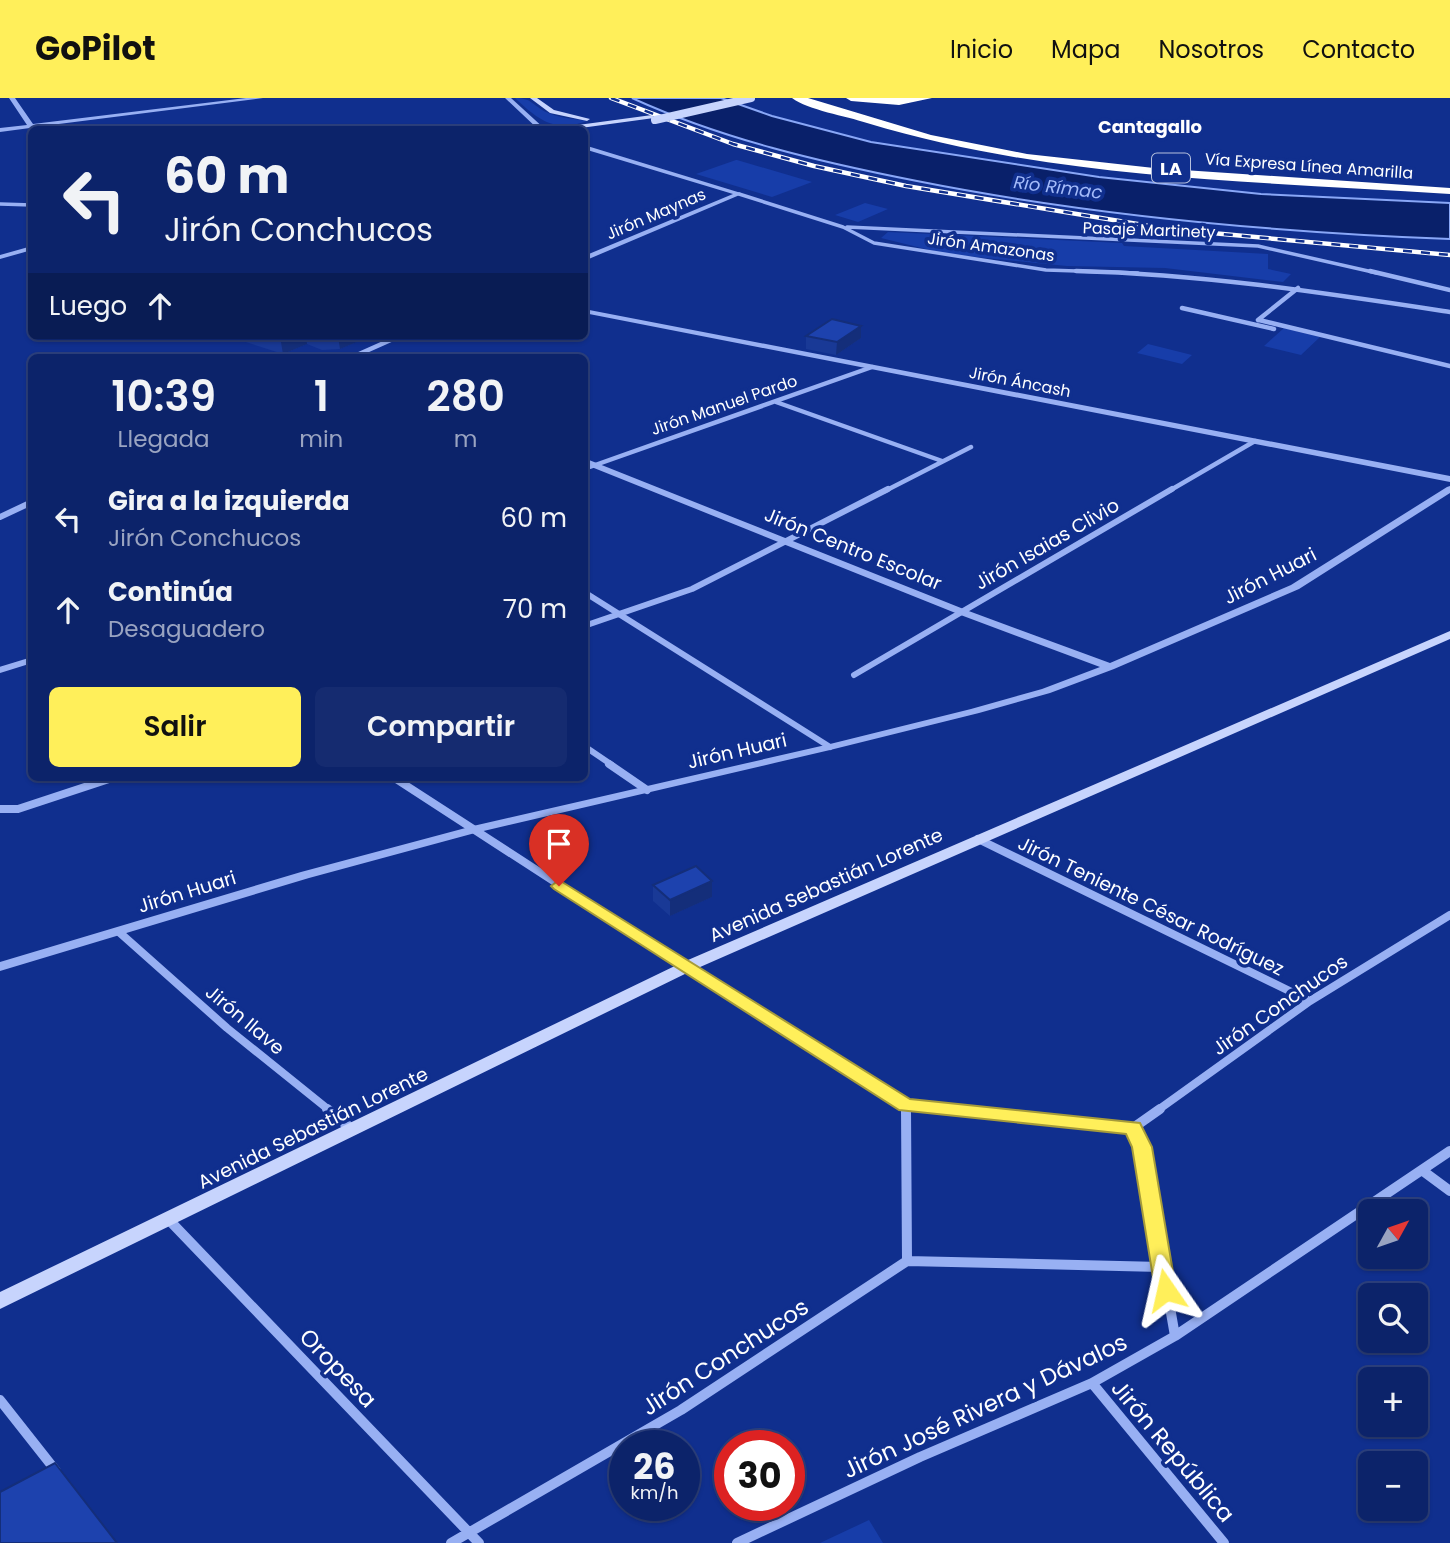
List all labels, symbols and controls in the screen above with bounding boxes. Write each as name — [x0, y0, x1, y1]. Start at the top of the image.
text: GoPilot — [35, 25, 156, 72]
text: Inicio — [950, 33, 1013, 66]
text: Mapa — [1051, 33, 1120, 66]
text: Nosotros — [1158, 33, 1264, 66]
text: Contacto — [1302, 33, 1415, 66]
district label: Cantagallo — [1098, 114, 1202, 139]
text: 60 m — [164, 142, 289, 210]
street label: Vía Expresa Línea Amarilla — [1204, 147, 1414, 185]
icon: left — [49, 154, 140, 245]
road number: LA — [1152, 154, 1190, 182]
water label: Río Rímac — [1012, 169, 1104, 205]
street label: Jirón Maynas — [603, 183, 709, 245]
text: Jirón Conchucos — [164, 207, 433, 252]
street label: Pasaje Martinety — [1082, 216, 1216, 244]
street label: Jirón Amazonas — [926, 227, 1056, 267]
icon: ahead — [141, 287, 179, 325]
text: Luego — [49, 288, 127, 324]
street label: Jirón Áncash — [967, 361, 1073, 403]
text: 10:39 — [111, 367, 216, 426]
text: 1 — [314, 367, 329, 426]
text: 280 — [427, 367, 505, 426]
street label: Jirón Manuel Pardo — [648, 369, 800, 441]
text: Llegada — [118, 423, 210, 455]
text: min — [299, 423, 343, 455]
text: m — [454, 423, 478, 455]
text: Gira a la izquierda — [108, 483, 350, 519]
street label: Jirón Isaias Clivio — [970, 492, 1124, 596]
icon: left — [49, 500, 87, 538]
text: 60 m — [500, 500, 567, 536]
street label: Jirón Centro Escolar — [760, 501, 946, 597]
text: Jirón Conchucos — [108, 522, 301, 554]
street label: Jirón Huari — [1219, 541, 1321, 611]
text: Continúa — [108, 574, 233, 610]
icon: ahead — [49, 591, 87, 629]
text: 70 m — [503, 591, 567, 627]
text: Desaguadero — [108, 613, 265, 645]
button: Salir — [49, 687, 301, 767]
button: Compartir — [315, 687, 567, 767]
street label: Jirón Huari — [685, 726, 789, 776]
pin — [529, 814, 589, 886]
street label: Avenida Sebastián Lorente — [705, 821, 947, 949]
icon: arrive — [540, 825, 578, 863]
street label: Jirón Teniente César Rodríguez — [1013, 830, 1289, 982]
street label: Jirón Huari — [135, 864, 239, 920]
street label: Jirón Conchucos — [1207, 948, 1353, 1062]
street label: Jirón Ilave — [200, 979, 290, 1061]
street label: Avenida Sebastián Lorente — [193, 1060, 433, 1196]
north arrow — [1358, 1199, 1428, 1269]
map controls — [1358, 1199, 1428, 1521]
position arrow — [1129, 1253, 1203, 1327]
button: search — [1358, 1283, 1428, 1353]
street label: Jirón Conchucos — [635, 1291, 815, 1423]
street label: Oropesa — [292, 1321, 384, 1415]
street label: Jirón José Rivera y Dávalos — [838, 1326, 1132, 1486]
button: + — [1358, 1367, 1428, 1437]
street label: Jirón República — [1104, 1373, 1242, 1529]
speed limit sign: 30 — [714, 1430, 805, 1521]
text: 26 — [633, 1442, 676, 1491]
button: − — [1358, 1451, 1428, 1521]
text: km/h — [631, 1480, 678, 1505]

